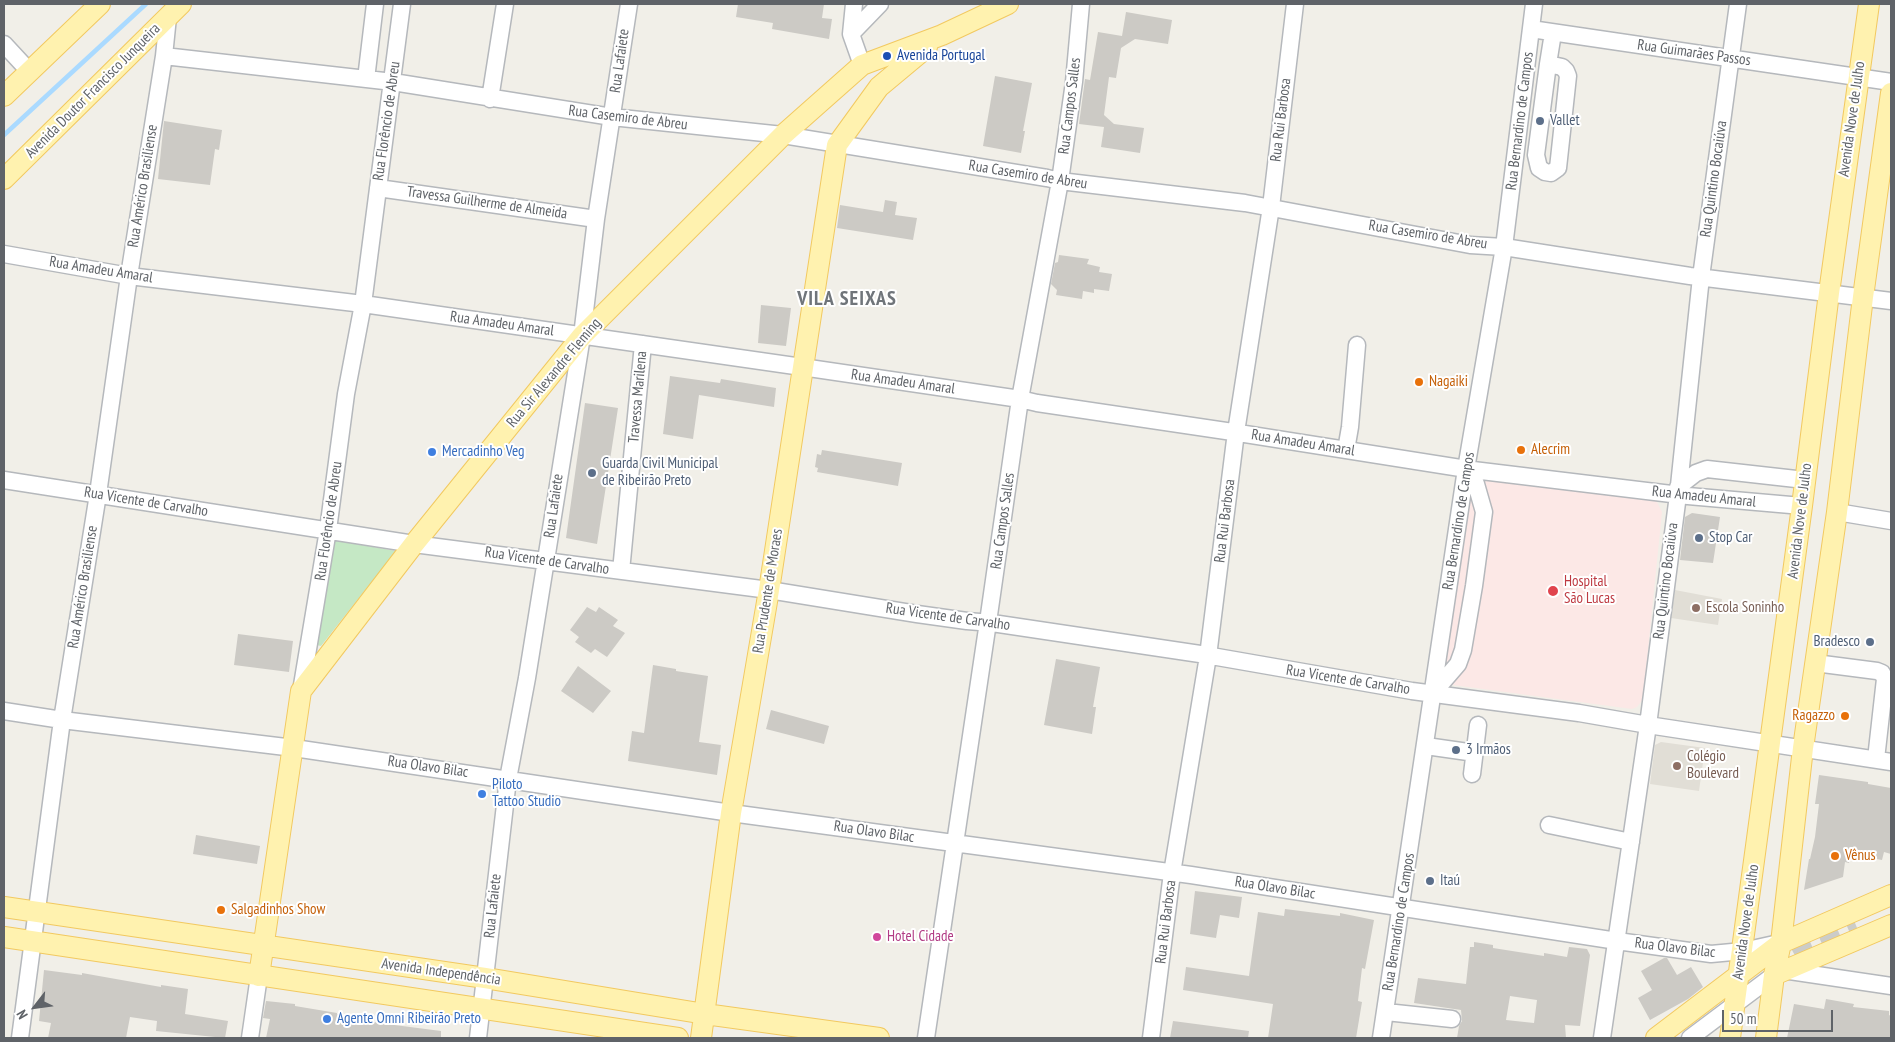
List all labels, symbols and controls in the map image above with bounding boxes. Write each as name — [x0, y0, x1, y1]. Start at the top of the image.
street label: Avenida Doutor Francisco Junqueira — [22, 20, 164, 162]
street label: Rua Lafaiete — [607, 28, 633, 94]
street label: Rua Guimarães Passos — [1636, 36, 1752, 70]
place label: Avenida Portugal — [897, 47, 985, 65]
marker: Avenida Portugal — [881, 50, 893, 62]
street label: Rua Bernardino de Campos — [1503, 51, 1537, 191]
street label: Rua Campos Salles — [1055, 57, 1085, 155]
street label: Rua Florêncio de Abreu — [370, 60, 404, 182]
street label: Avenida Nove de Julho — [1835, 60, 1869, 178]
street label: Rua Rui Barbosa — [1267, 77, 1295, 163]
street label: Rua Casemiro de Abreu — [567, 102, 689, 134]
place label: Vallet — [1550, 112, 1580, 130]
marker: Vallet — [1534, 115, 1546, 127]
street label: Rua Quintino Bocaiúva — [1697, 120, 1731, 238]
street label: Rua Américo Brasiliense — [124, 123, 162, 249]
street label: Rua Casemiro de Abreu — [967, 157, 1089, 193]
street label: Travessa Guilherme de Almeida — [406, 183, 568, 223]
street label: Rua Casemiro de Abreu — [1367, 217, 1489, 253]
street label: Rua Amadeu Amaral — [48, 253, 154, 287]
district label: VILA SEIXAS — [796, 287, 898, 311]
street label: Rua Amadeu Amaral — [449, 308, 555, 340]
street label: Rua Sir Alexandre Fleming — [503, 315, 605, 431]
street label: Travessa Marilena — [625, 350, 651, 444]
street label: Rua Amadeu Amaral — [850, 366, 956, 398]
place label: Nagaiki — [1429, 373, 1468, 391]
marker: Nagaiki — [1413, 376, 1425, 388]
street label: Rua Amadeu Amaral — [1250, 426, 1356, 460]
place label: Alecrim — [1531, 441, 1570, 459]
place label: Mercadinho Veg — [442, 443, 525, 461]
marker: Alecrim — [1515, 444, 1527, 456]
marker: Mercadinho Veg — [426, 446, 438, 458]
street label: Rua Bernardino de Campos — [1439, 451, 1479, 591]
place label: Guarda Civil Municipal de Ribeirão Preto — [602, 455, 718, 490]
street label: Rua Florêncio de Abreu — [312, 460, 346, 582]
street label: Avenida Nove de Julho — [1784, 462, 1816, 580]
marker: Guarda Civil Municipal de Ribeirão Preto — [586, 467, 598, 479]
street label: Rua Campos Salles — [987, 472, 1019, 570]
street label: Rua Lafaiete — [541, 473, 567, 539]
street label: Rua Rui Barbosa — [1211, 478, 1239, 564]
street label: Rua Vicente de Carvalho — [83, 483, 209, 521]
street label: Rua Amadeu Amaral — [1651, 483, 1757, 511]
street label: Rua Quintino Bocaiúva — [1650, 522, 1682, 640]
street label: Rua Américo Brasiliense — [64, 524, 102, 650]
street label: Rua Prudente de Moraes — [749, 527, 787, 655]
place label: Stop Car — [1709, 529, 1752, 547]
marker: Stop Car — [1693, 532, 1705, 544]
street label: Rua Vicente de Carvalho — [484, 543, 610, 579]
place label: Hospital São Lucas — [1564, 573, 1615, 608]
marker: Hospital São Lucas — [1546, 584, 1560, 598]
street label: Rua Vicente de Carvalho — [885, 599, 1011, 635]
place label: Escola Soninho — [1706, 599, 1784, 617]
marker: Escola Soninho — [1690, 602, 1702, 614]
place label: Bradesco — [1814, 633, 1860, 651]
marker: Bradesco — [1864, 636, 1876, 648]
street label: Rua Vicente de Carvalho — [1285, 661, 1411, 699]
place label: Ragazzo — [1792, 707, 1835, 725]
marker: Ragazzo — [1839, 710, 1851, 722]
place label: 3 Irmãos — [1466, 741, 1511, 759]
marker: 3 Irmãos — [1450, 744, 1462, 756]
place label: Colégio Boulevard — [1687, 748, 1739, 783]
street label: Rua Olavo Bilac — [387, 752, 469, 782]
marker: Colégio Boulevard — [1671, 760, 1683, 772]
place label: Piloto Tattoo Studio — [492, 776, 561, 811]
marker: Piloto Tattoo Studio — [476, 788, 488, 800]
street label: Rua Olavo Bilac — [833, 817, 915, 847]
place label: Vênus — [1845, 847, 1876, 865]
marker: Vênus — [1829, 850, 1841, 862]
street label: Rua Bernardino de Campos — [1379, 852, 1419, 992]
street label: Avenida Nove de Julho — [1729, 863, 1763, 981]
place label: Itaú — [1440, 872, 1460, 890]
street label: Rua Lafaiete — [481, 873, 505, 939]
street label: Rua Olavo Bilac — [1233, 873, 1317, 903]
marker: Itaú — [1424, 875, 1436, 887]
street label: Rua Rui Barbosa — [1152, 879, 1180, 965]
place label: Salgadinhos Show — [231, 901, 325, 919]
marker: Salgadinhos Show — [215, 904, 227, 916]
place label: Hotel Cidade — [887, 928, 954, 946]
marker: Hotel Cidade — [871, 931, 883, 943]
street label: Rua Olavo Bilac — [1634, 934, 1716, 962]
street label: Avenida Independência — [380, 955, 502, 989]
north arrow — [10, 982, 60, 1032]
scale bar — [1725, 1000, 1836, 1032]
text: N — [12, 1007, 32, 1022]
text: 50 m — [1730, 1009, 1756, 1028]
place label: Agente Omni Ribeirão Preto — [337, 1010, 481, 1028]
marker: Agente Omni Ribeirão Preto — [321, 1013, 333, 1025]

